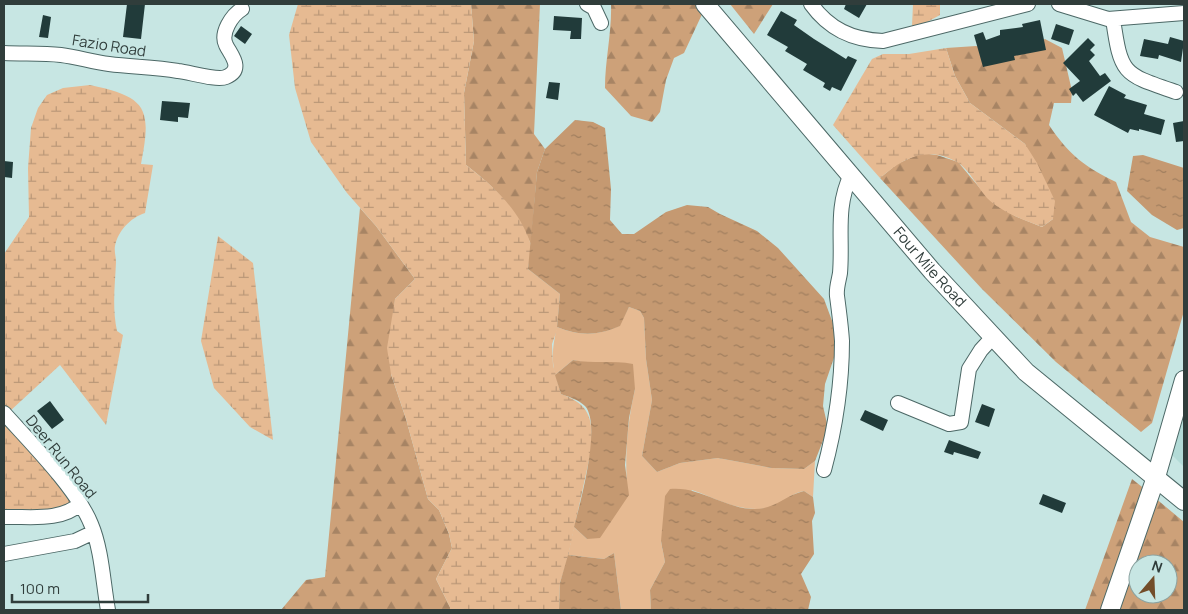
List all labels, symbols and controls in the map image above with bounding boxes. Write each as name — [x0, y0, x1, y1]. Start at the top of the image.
street label: Fazio Road — [71, 29, 147, 62]
street label: Four Mile Road — [889, 222, 971, 311]
street label: Deer Run Road — [21, 411, 102, 503]
north arrow — [1128, 554, 1178, 604]
text: N — [1150, 556, 1165, 577]
scale bar — [12, 572, 149, 604]
text: 100 m — [20, 578, 60, 599]

